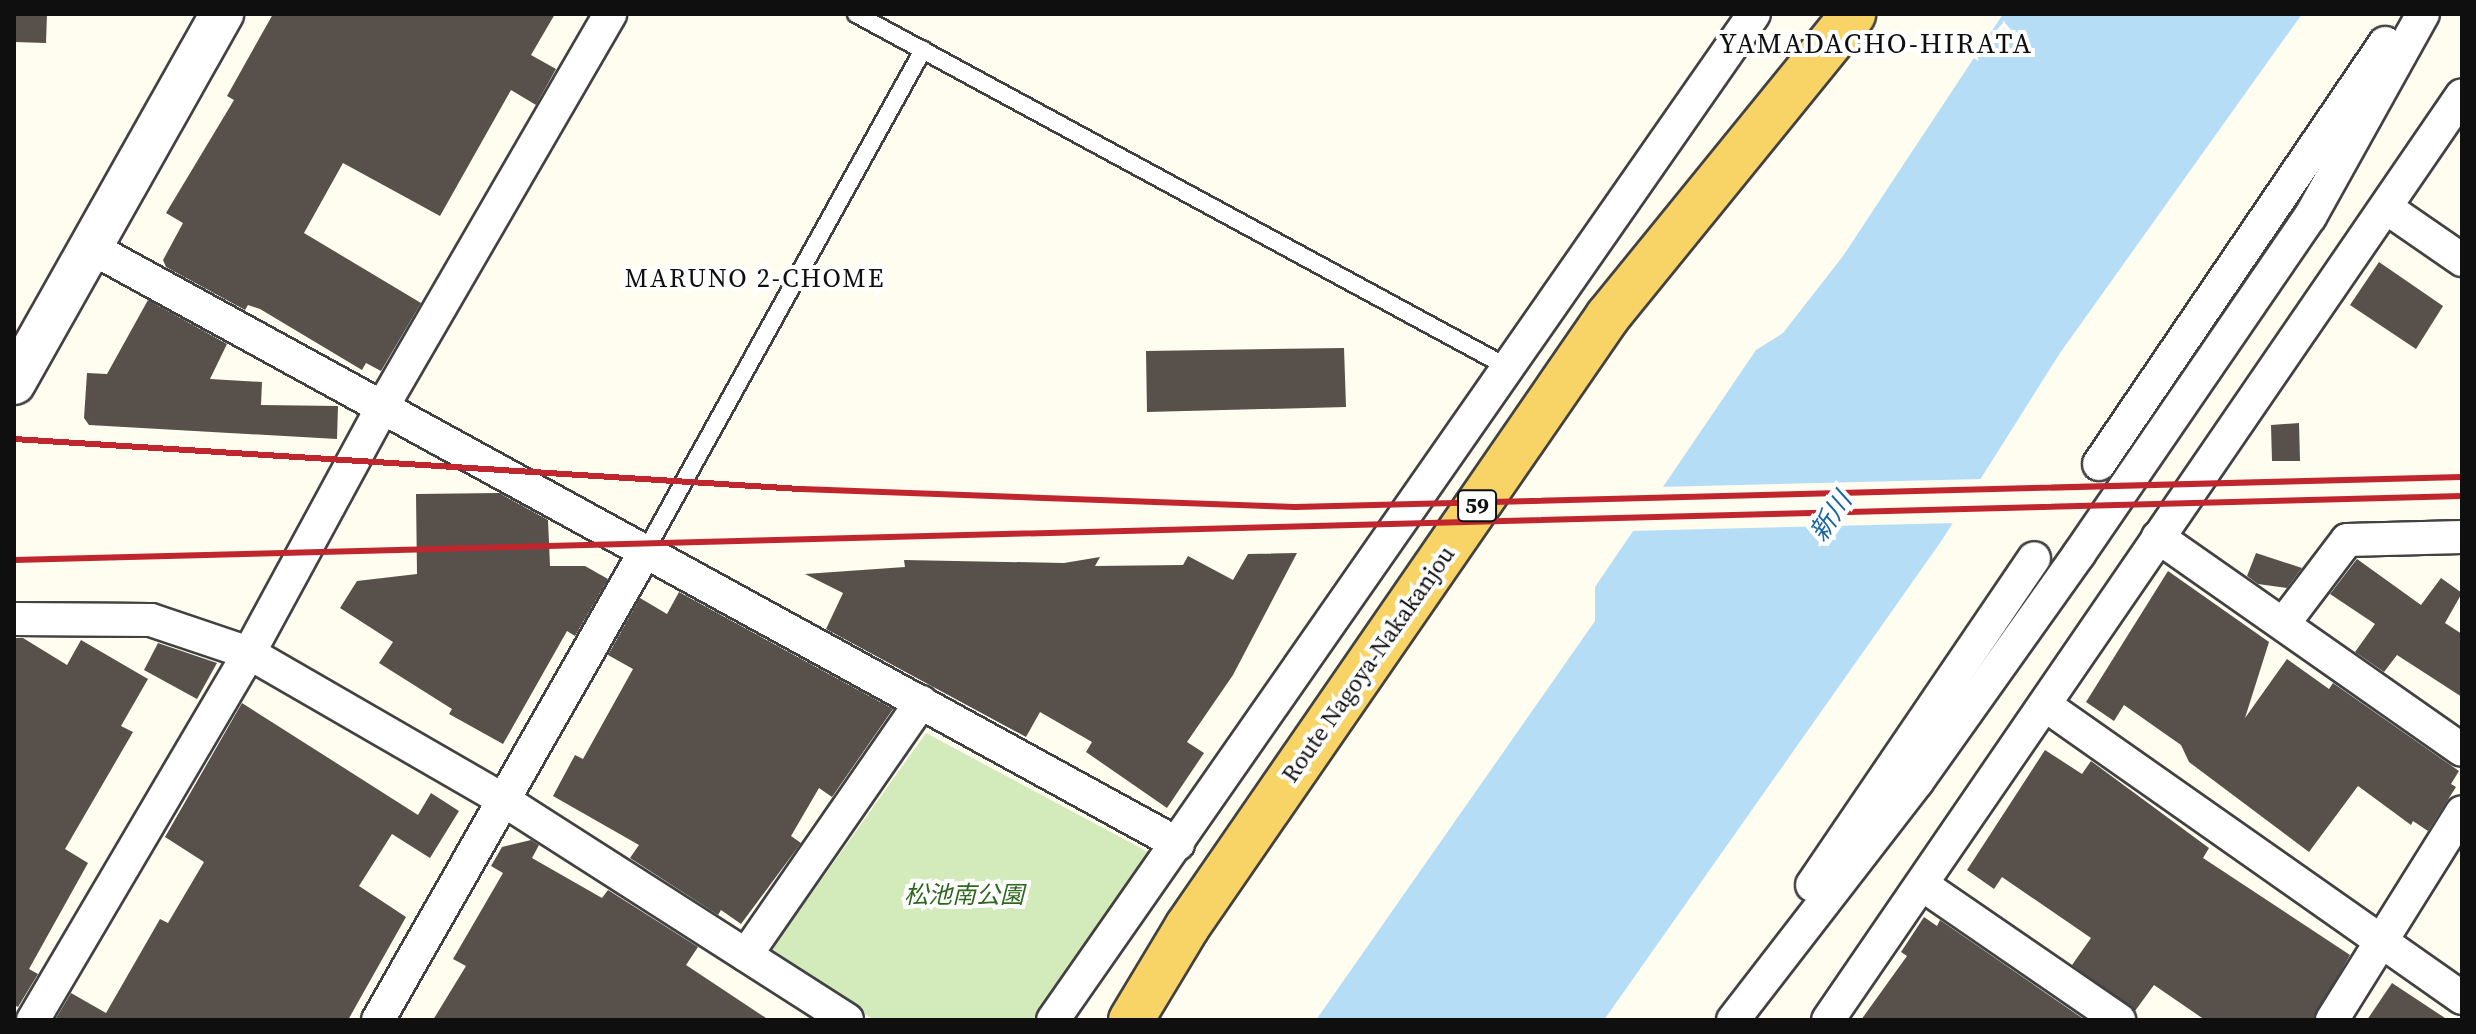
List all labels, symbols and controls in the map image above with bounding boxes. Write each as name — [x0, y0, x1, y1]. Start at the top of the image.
district label: YAMADACHO-HIRATA — [1719, 26, 2033, 60]
district label: MARUNO 2-CHOME — [625, 263, 885, 295]
water label: 新川 — [1804, 487, 1858, 547]
road number: 59 — [1457, 488, 1497, 524]
street label: Route Nagoya-Nakakanjou — [1275, 540, 1461, 788]
park label: 松池南公園 — [904, 881, 1024, 909]

